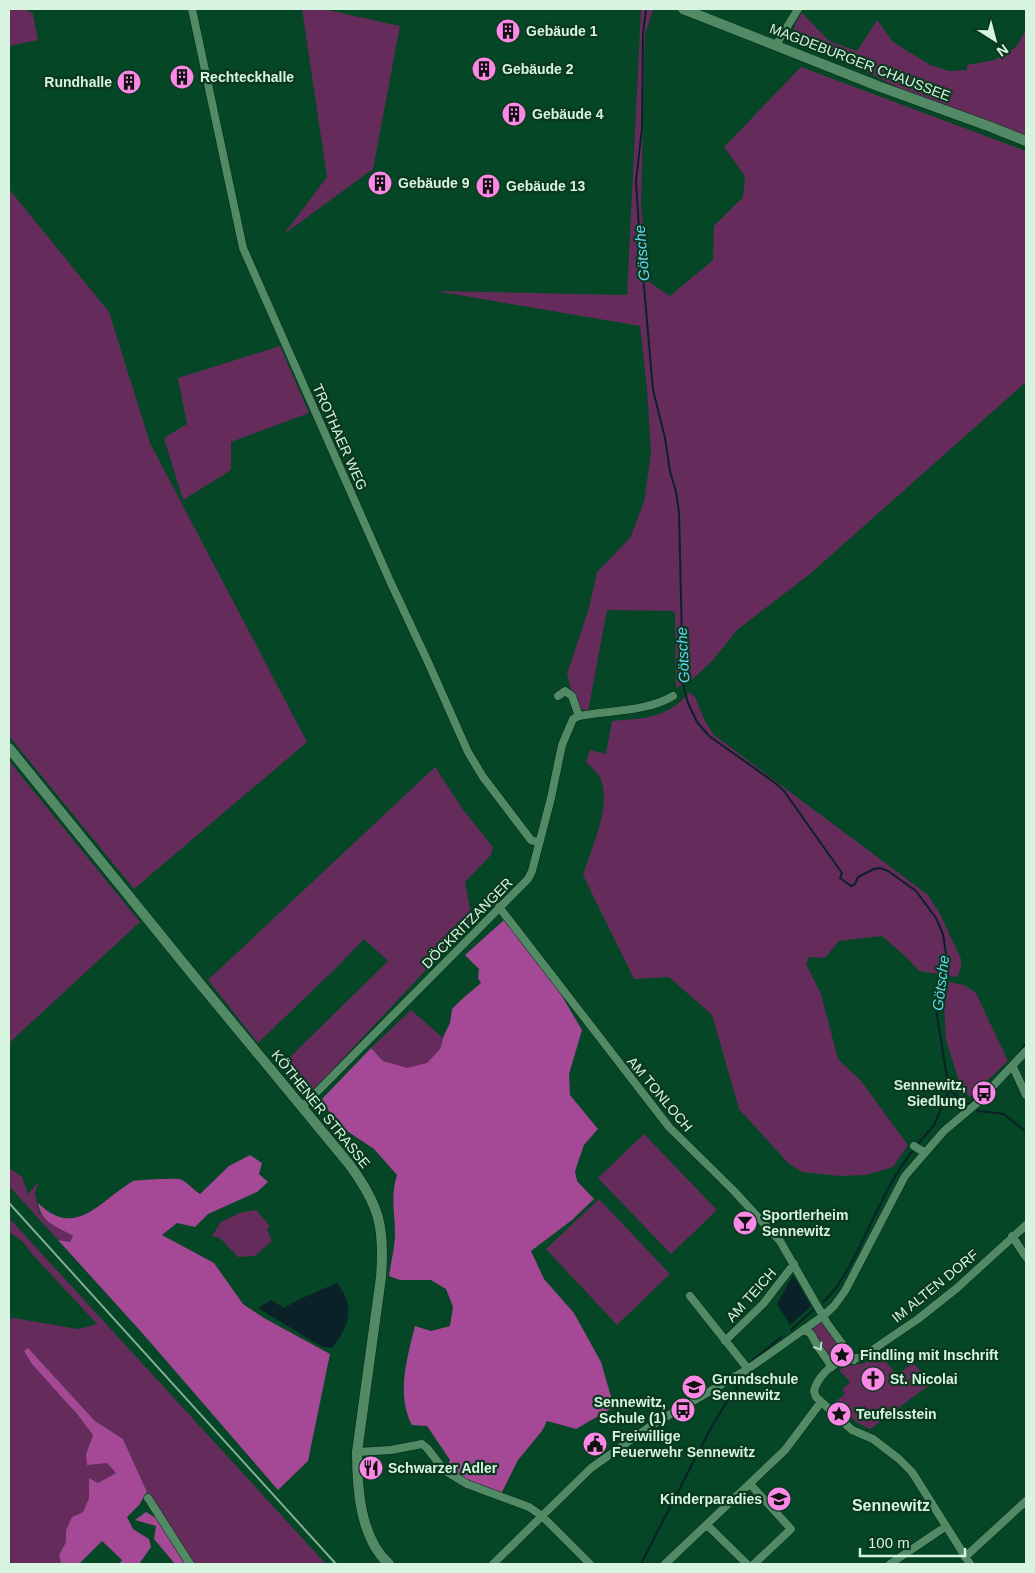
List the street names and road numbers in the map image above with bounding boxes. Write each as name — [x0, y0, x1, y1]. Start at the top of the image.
street label: MAGDEBURGER CHAUSSEE — [767, 20, 953, 104]
street label: TROTHAER WEG — [309, 382, 371, 492]
street label: DÖCKRITZANGER — [418, 874, 516, 972]
street label: KÖTHENER STRASSE — [269, 1046, 374, 1171]
street label: AM TONLOCH — [624, 1053, 696, 1135]
street label: IM ALTEN DORF — [889, 1246, 981, 1326]
street label: AM TEICH — [723, 1265, 779, 1325]

